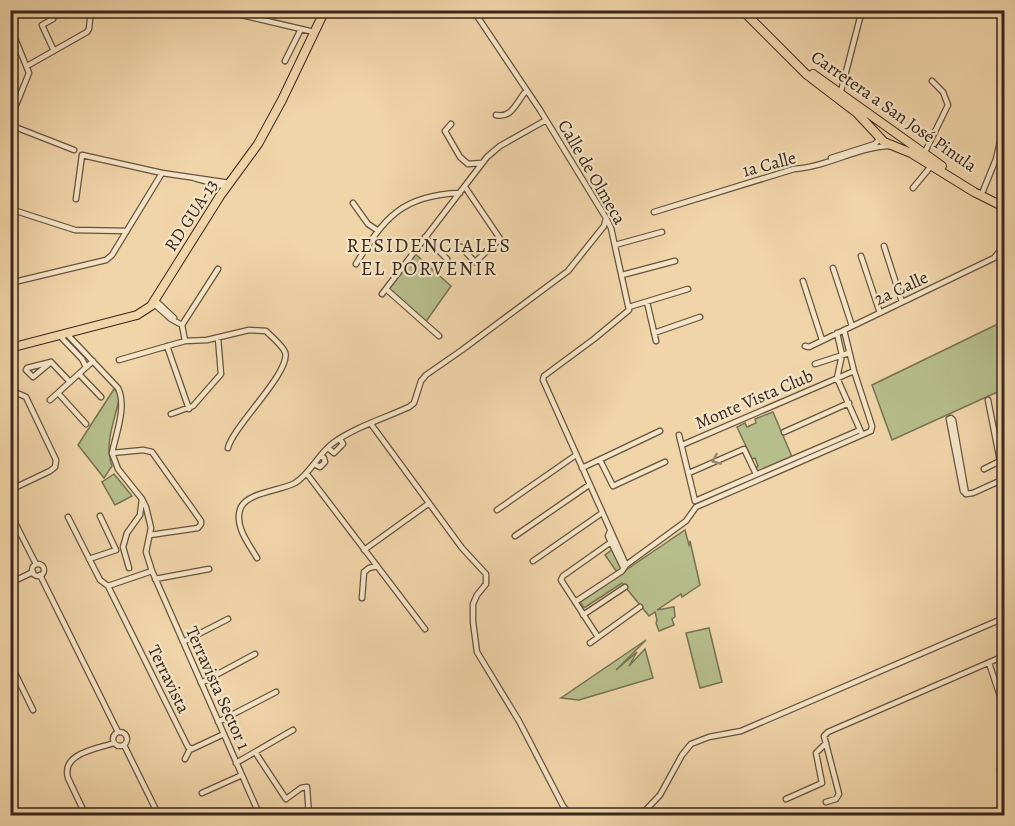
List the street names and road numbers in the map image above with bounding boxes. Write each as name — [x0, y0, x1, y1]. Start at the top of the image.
street label: Carretera a San José Pinula — [806, 45, 982, 178]
street label: Calle de Olmeca — [552, 115, 632, 229]
street label: 1a Calle — [740, 145, 798, 183]
street label: RD GUA-13 — [159, 174, 223, 256]
street label: 2a Calle — [870, 265, 932, 311]
street label: Monte Vista Club — [691, 363, 817, 435]
street label: Terravista Sector 1 — [180, 622, 256, 754]
street label: Terravista — [142, 641, 196, 718]

